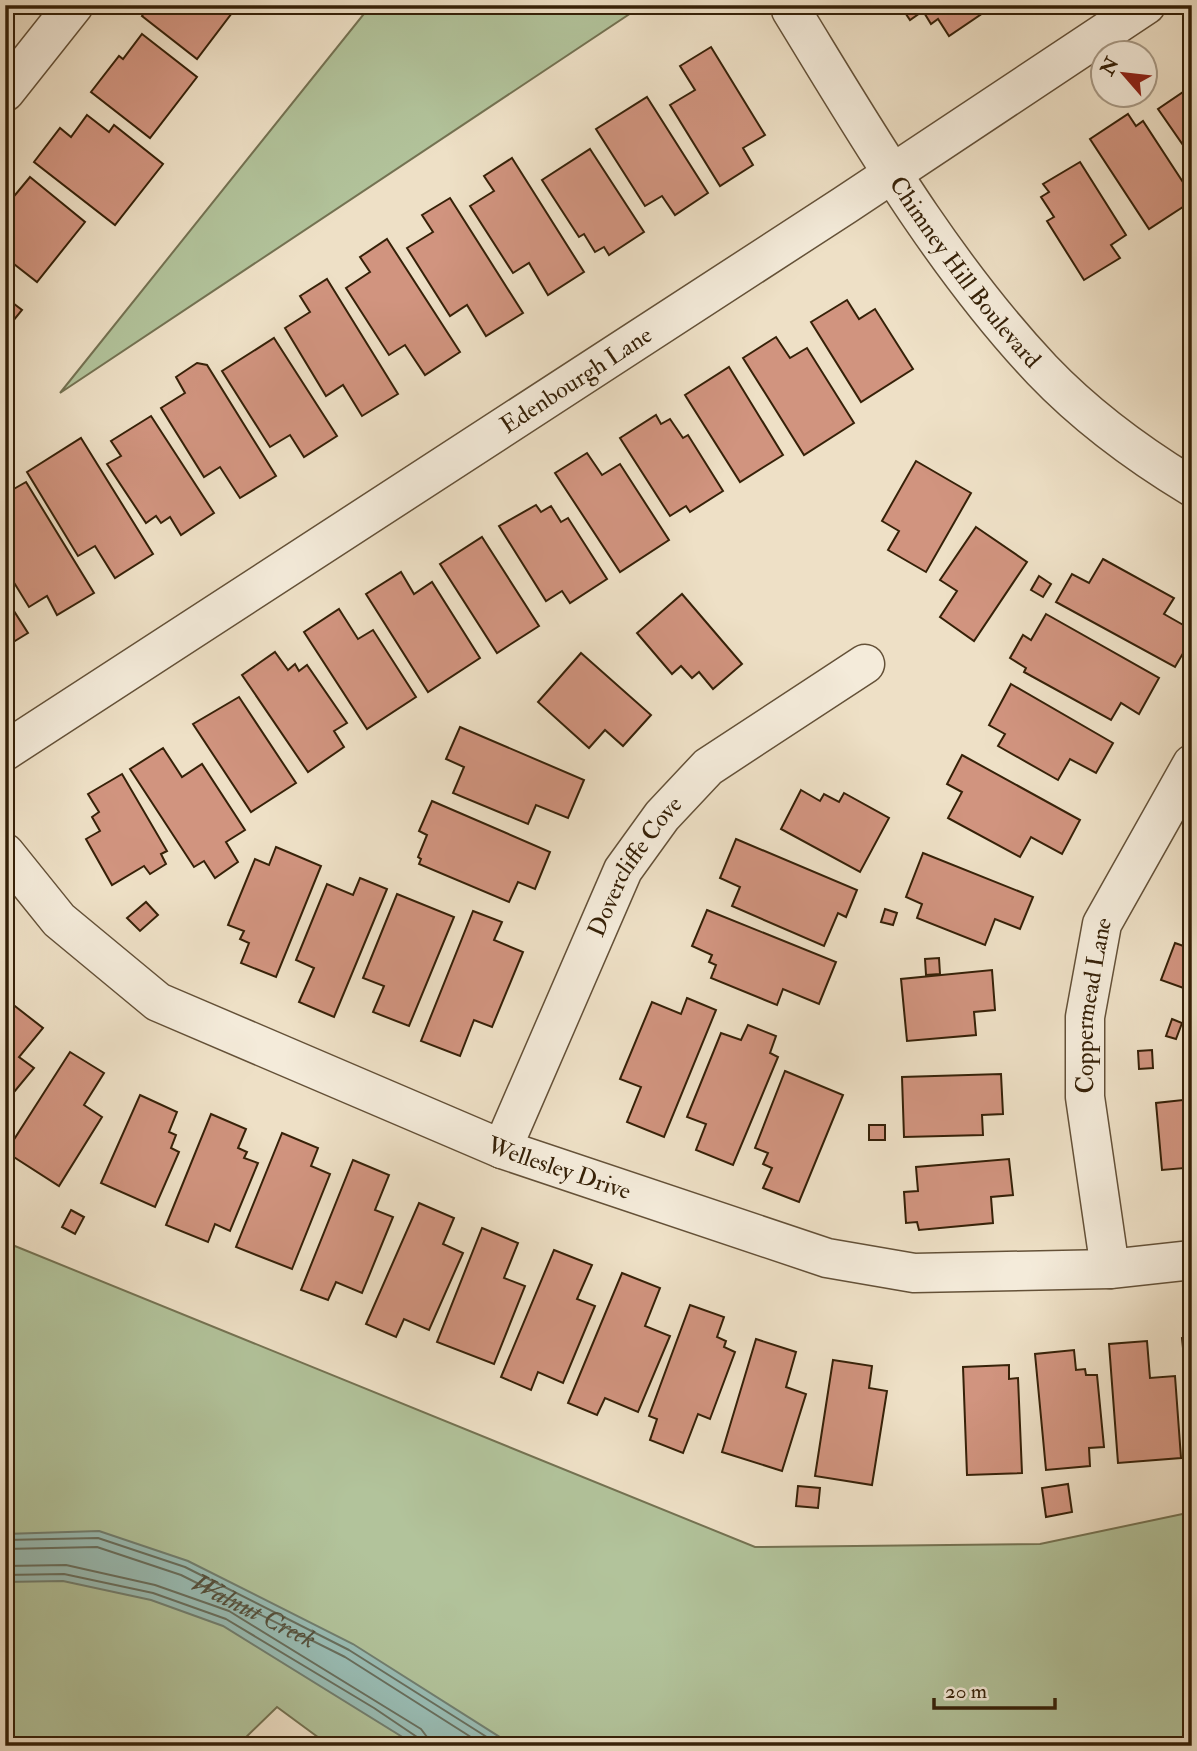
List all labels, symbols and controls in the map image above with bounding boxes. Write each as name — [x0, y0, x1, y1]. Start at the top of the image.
north arrow — [1088, 38, 1158, 108]
text: N — [1095, 52, 1125, 81]
street label: Chimney Hill Boulevard — [883, 170, 1048, 375]
street label: Edenbourgh Lane — [494, 319, 658, 441]
street label: Dovercliffe Cove — [580, 789, 689, 941]
street label: Coppermead Lane — [1069, 911, 1119, 1094]
street label: Wellesley Drive — [482, 1129, 635, 1207]
water label: Walnut Creek — [186, 1567, 321, 1656]
scale bar — [934, 1667, 1055, 1711]
text: 20 m — [945, 1678, 987, 1705]

